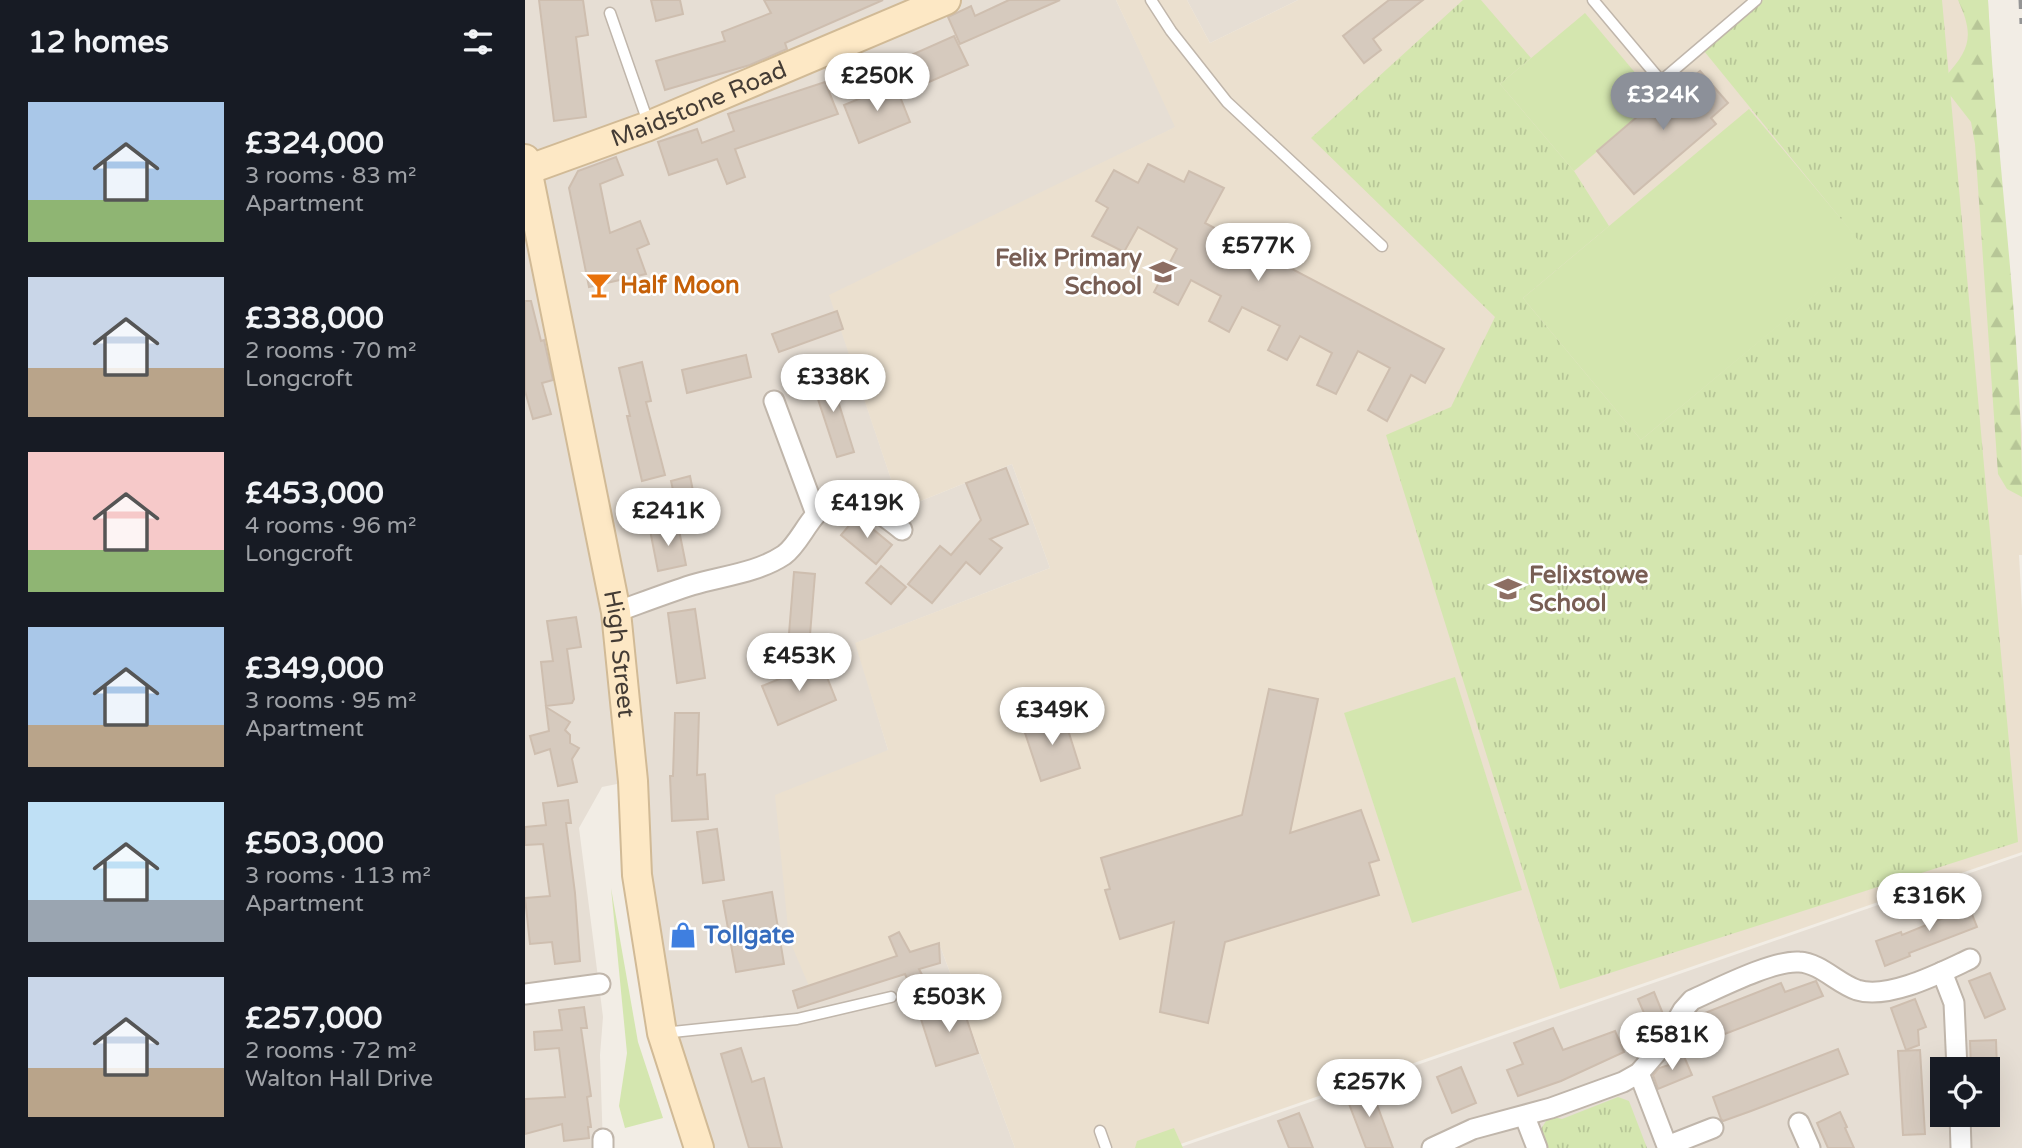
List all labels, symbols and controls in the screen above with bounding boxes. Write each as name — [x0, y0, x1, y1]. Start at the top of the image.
icon: filters — [459, 23, 497, 61]
text: 12 homes — [28, 24, 169, 61]
pin: £250K — [828, 54, 926, 113]
street label: Maidstone Road — [607, 55, 791, 153]
text: £250K — [841, 62, 913, 90]
pin: £324K — [1614, 72, 1712, 132]
text: £324K — [1627, 81, 1699, 109]
text: £324,000 — [245, 125, 384, 162]
icon: home — [84, 130, 168, 214]
text: 3 rooms · 83 m² — [245, 162, 416, 190]
text: Apartment — [245, 190, 364, 218]
pin: £577K — [1209, 224, 1307, 283]
text: £577K — [1222, 232, 1294, 260]
place label: Felix Primary School — [995, 244, 1142, 301]
school or university icon: Felix Primary School — [1148, 257, 1178, 287]
bar icon: Half Moon — [584, 270, 614, 300]
place label: Half Moon — [620, 271, 740, 300]
text: £338,000 — [245, 300, 384, 337]
icon: home — [84, 305, 168, 389]
text: 2 rooms · 70 m² — [245, 337, 416, 365]
pin: £338K — [784, 354, 882, 414]
text: £338K — [797, 363, 869, 391]
text: Longcroft — [245, 365, 353, 393]
text: £453,000 — [245, 475, 384, 512]
icon: home — [84, 480, 168, 564]
pin: £419K — [818, 480, 916, 540]
pin: £241K — [619, 489, 717, 548]
text: £419K — [831, 489, 903, 517]
text: £241K — [632, 497, 704, 525]
text: 4 rooms · 96 m² — [245, 512, 416, 540]
text: Longcroft — [245, 540, 353, 568]
place label: Felixstowe School — [1529, 561, 1649, 618]
school or university icon: Felixstowe School — [1493, 574, 1523, 604]
street label: High Street — [597, 587, 641, 719]
pin: £453K — [750, 634, 848, 693]
text: £453K — [763, 642, 835, 670]
text: £349,000 — [245, 650, 384, 687]
icon: home — [84, 655, 168, 739]
text: 3 rooms · 95 m² — [245, 687, 416, 715]
pin: £349K — [1003, 688, 1101, 747]
text: £349K — [1016, 696, 1088, 724]
text: Apartment — [245, 715, 364, 743]
text: £503,000 — [245, 825, 384, 862]
icon: home — [84, 830, 168, 914]
text: 3 rooms · 113 m² — [245, 862, 431, 890]
pin: £316K — [1880, 874, 1978, 933]
text: £316K — [1893, 882, 1965, 910]
text: Apartment — [245, 890, 364, 918]
shop icon: Tollgate — [668, 920, 698, 950]
place label: Tollgate — [703, 921, 795, 950]
pin: £503K — [900, 974, 998, 1034]
text: £503K — [913, 983, 985, 1011]
text: £257,000 — [245, 1000, 382, 1037]
icon: home — [84, 1005, 168, 1089]
pin: £581K — [1623, 1012, 1721, 1072]
text: £581K — [1636, 1021, 1708, 1049]
text: 2 rooms · 72 m² — [245, 1037, 416, 1065]
map controls — [1930, 1057, 2000, 1127]
button: locate — [1930, 1057, 2000, 1127]
pin: £257K — [1320, 1060, 1418, 1119]
text: Walton Hall Drive — [245, 1065, 433, 1093]
text: £257K — [1333, 1068, 1405, 1096]

